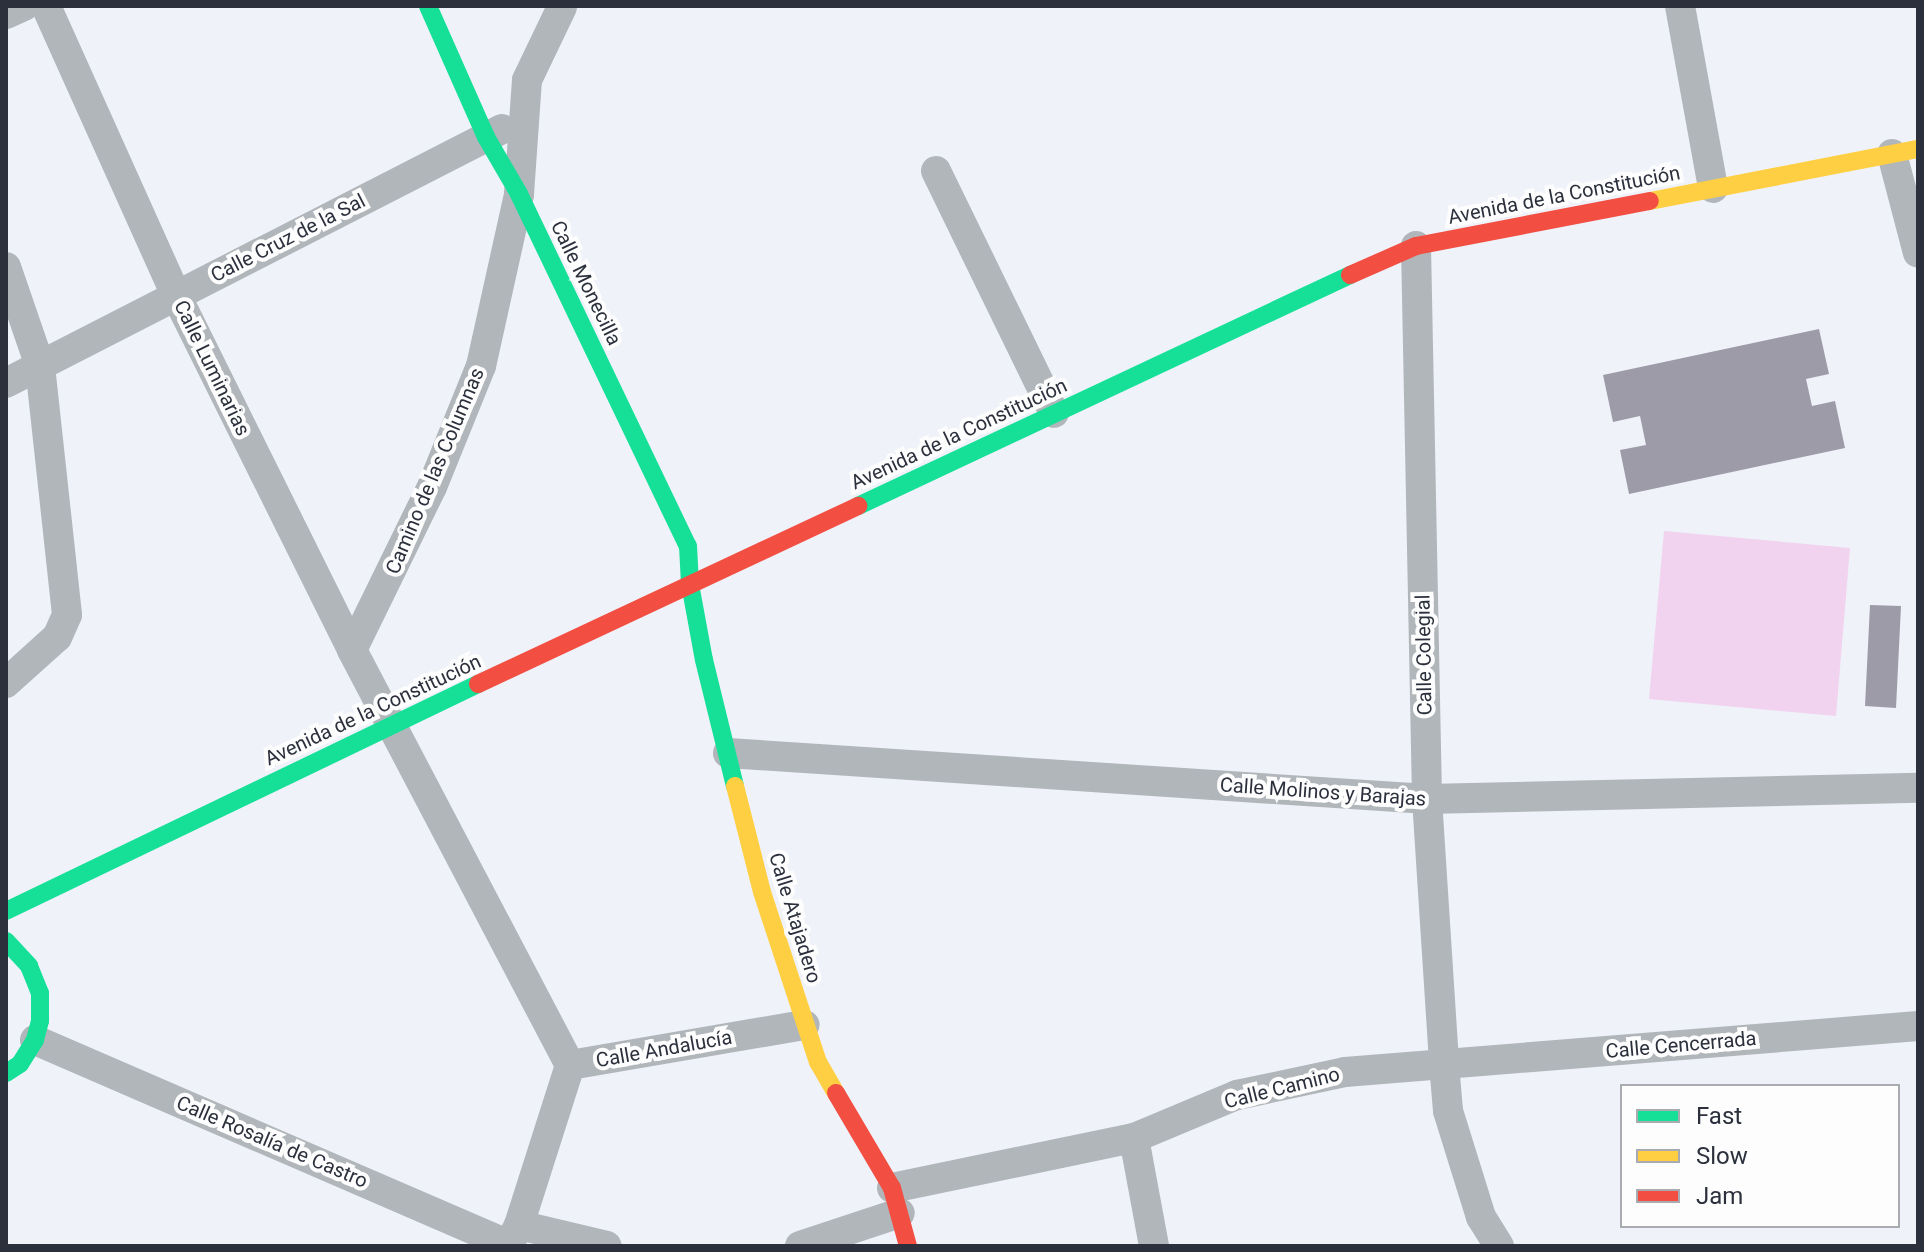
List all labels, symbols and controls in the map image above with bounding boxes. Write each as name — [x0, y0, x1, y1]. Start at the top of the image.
street label: Avenida de la Constitución — [1446, 161, 1682, 229]
street label: Calle Cruz de la Sal — [207, 189, 369, 287]
street label: Calle Monecilla — [545, 217, 627, 349]
street label: Calle Luminarias — [169, 296, 255, 440]
street label: Camino de las Columnas — [381, 364, 489, 578]
street label: Avenida de la Constitución — [847, 373, 1071, 495]
street label: Calle Colegial — [1411, 594, 1437, 716]
street label: Avenida de la Constitución — [261, 649, 485, 771]
street label: Calle Molinos y Barajas — [1219, 773, 1427, 811]
street label: Calle Atajadero — [764, 850, 826, 986]
street label: Calle Andalucía — [594, 1025, 734, 1073]
street label: Calle Cencerrada — [1605, 1026, 1757, 1064]
street label: Calle Camino — [1222, 1062, 1342, 1114]
legend — [1620, 1084, 1900, 1228]
street label: Calle Rosalía de Castro — [173, 1091, 371, 1193]
text: Fast — [1696, 1102, 1742, 1130]
text: Slow — [1696, 1142, 1748, 1170]
text: Jam — [1696, 1182, 1743, 1210]

